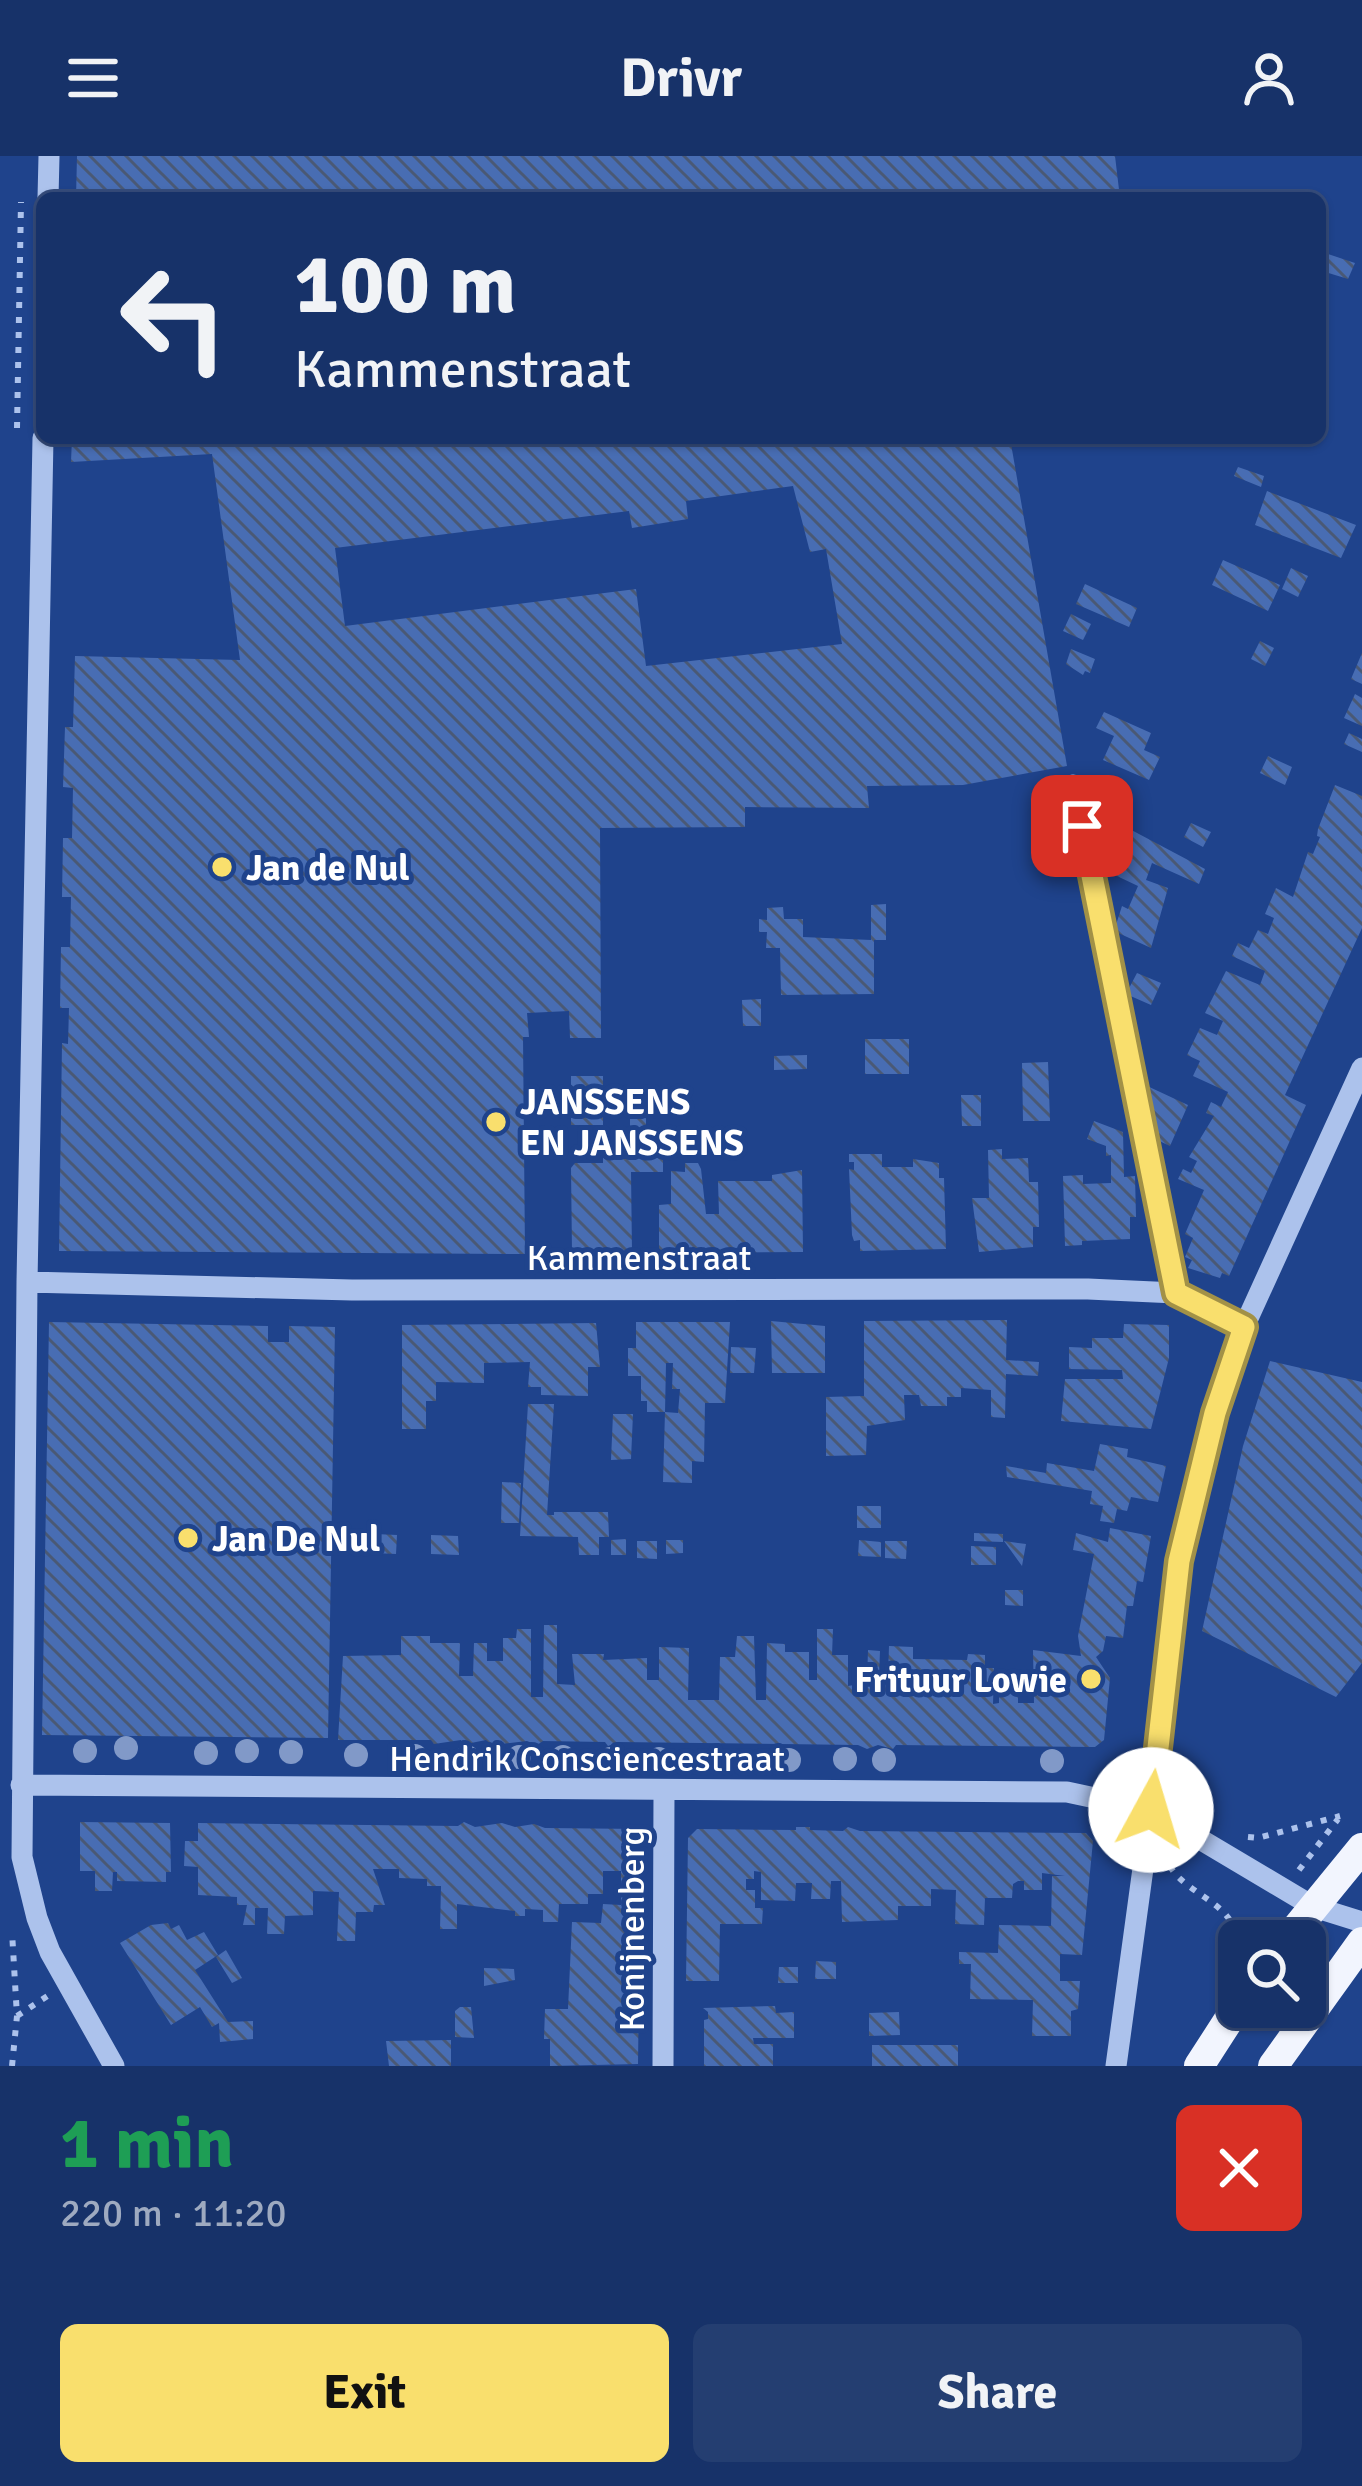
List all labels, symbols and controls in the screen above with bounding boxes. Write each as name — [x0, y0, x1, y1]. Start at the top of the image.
icon: menu — [60, 45, 126, 111]
text: Drivr — [620, 45, 742, 112]
icon: person — [1236, 45, 1302, 111]
text: 100 m — [294, 233, 516, 337]
icon: left — [96, 240, 252, 396]
text: Kammenstraat — [294, 336, 631, 403]
pin — [1031, 775, 1133, 877]
icon: arrive — [1049, 793, 1115, 859]
place label: Jan de Nul — [246, 846, 410, 891]
marker: Jan de Nul — [209, 854, 235, 880]
place label: JANSSENS EN JANSSENS — [520, 1080, 744, 1166]
marker: JANSSENS EN JANSSENS — [483, 1109, 509, 1135]
street label: Kammenstraat — [527, 1236, 751, 1281]
place label: Jan De Nul — [212, 1517, 380, 1562]
marker: Jan De Nul — [175, 1525, 201, 1551]
place label: Frituur Lowie — [854, 1658, 1067, 1703]
marker: Frituur Lowie — [1078, 1666, 1104, 1692]
street label: Hendrik Consciencestraat — [389, 1737, 785, 1782]
position arrow — [1088, 1747, 1214, 1873]
street label: Konijnenberg — [610, 1826, 655, 2032]
map controls — [1218, 1920, 1326, 2028]
button: search — [1218, 1920, 1326, 2028]
text: 1 min — [60, 2099, 234, 2188]
button: close — [1176, 2105, 1302, 2231]
text: 220 m · 11:20 — [60, 2189, 287, 2237]
button: Exit — [60, 2324, 669, 2462]
button: Share — [693, 2324, 1302, 2462]

